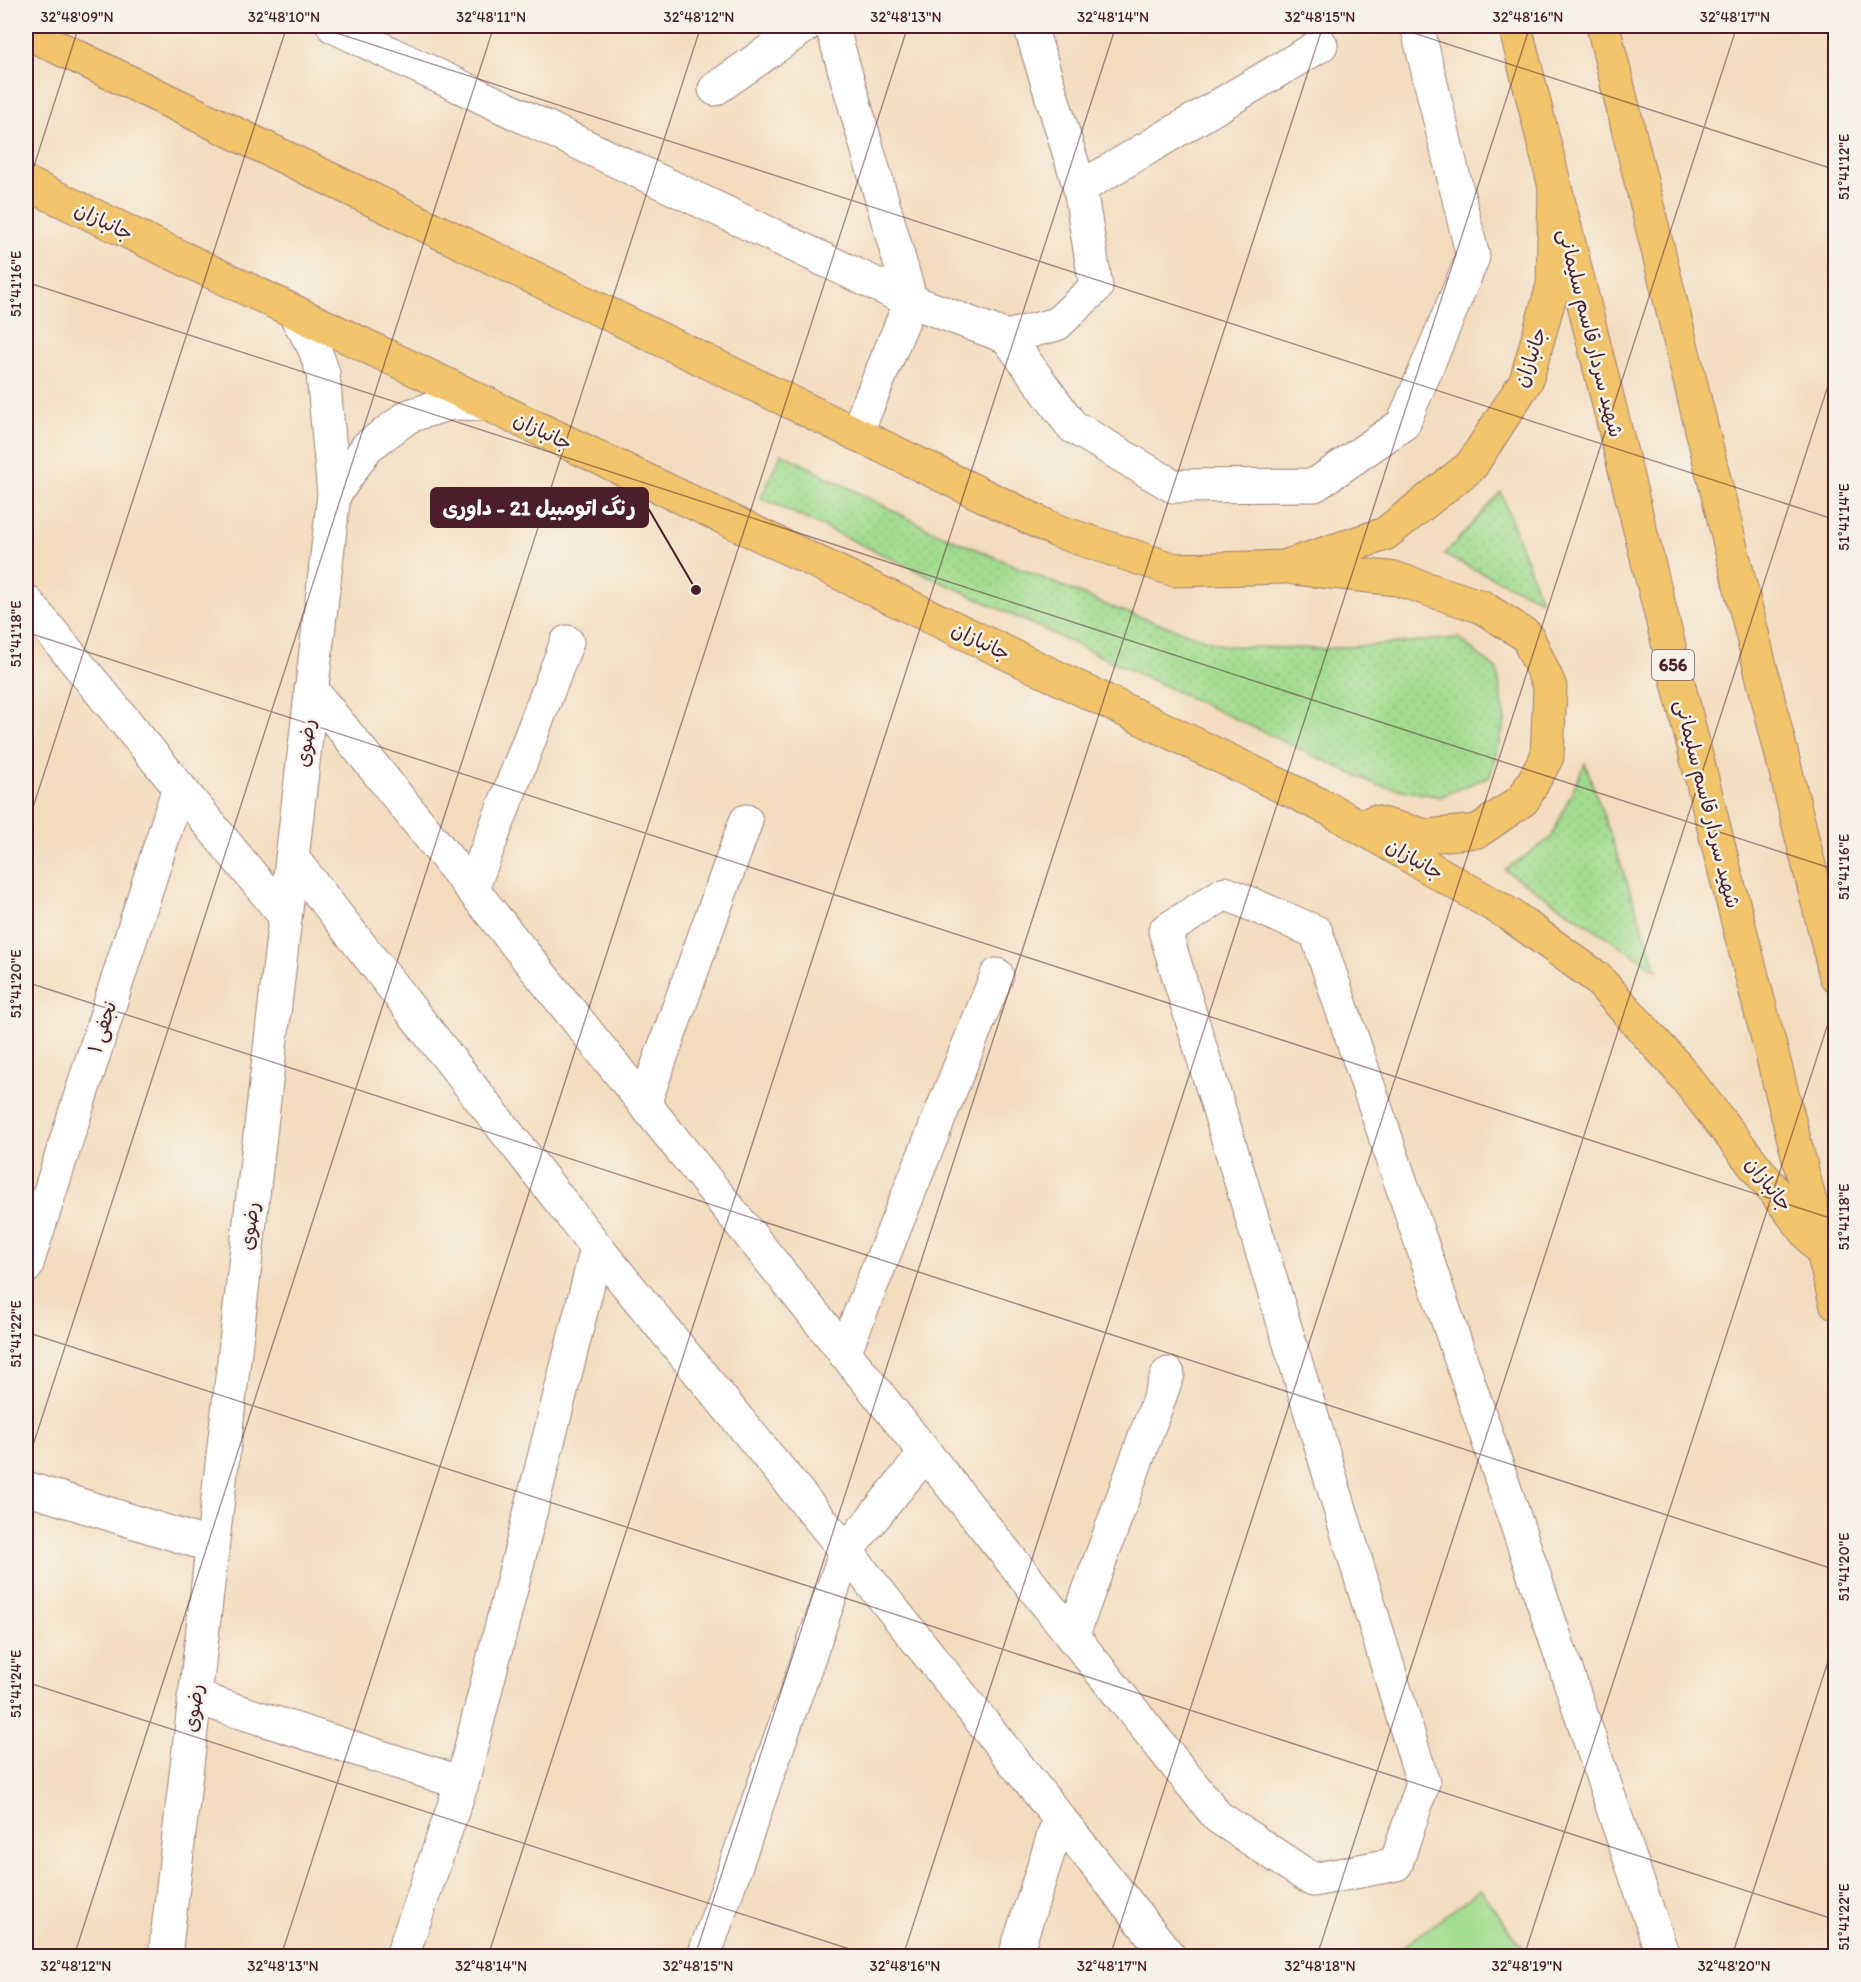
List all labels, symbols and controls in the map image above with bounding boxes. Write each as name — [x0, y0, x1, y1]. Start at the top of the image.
text: 32°48'09"N — [40, 8, 114, 26]
text: 32°48'10"N — [248, 8, 320, 26]
text: 32°48'11"N — [456, 8, 526, 26]
text: 32°48'12"N — [664, 8, 734, 26]
text: 32°48'13"N — [870, 8, 942, 26]
text: 32°48'14"N — [1077, 8, 1149, 26]
text: 32°48'15"N — [1285, 8, 1355, 26]
text: 32°48'16"N — [1492, 8, 1564, 26]
text: 32°48'17"N — [1700, 8, 1770, 26]
text: 51°41'12"E — [1835, 134, 1853, 200]
street label: جانبازان — [71, 197, 137, 245]
street label: شهید سردار قاسم سلیمانی — [1551, 226, 1629, 441]
text: 51°41'16"E — [7, 251, 25, 317]
street label: جانبازان — [1509, 324, 1551, 390]
street label: جانبازان — [510, 407, 576, 455]
text: 51°41'14"E — [1835, 483, 1853, 551]
callout: رنگ اتومبیل 21 - داوری — [431, 488, 648, 527]
text: رنگ اتومبیل 21 - داوری — [442, 495, 636, 521]
text: 51°41'18"E — [7, 601, 25, 667]
street label: جانبازان — [948, 617, 1014, 665]
road number: 656 — [1652, 650, 1694, 680]
street label: شهید سردار قاسم سلیمانی — [1668, 697, 1746, 912]
street label: رضوی — [290, 717, 320, 769]
street label: جانبازان — [1382, 833, 1448, 885]
text: 51°41'16"E — [1835, 834, 1853, 900]
text: 51°41'20"E — [7, 950, 25, 1018]
street label: نجفی ۱ — [82, 998, 123, 1056]
street label: جانبازان — [1740, 1152, 1798, 1216]
text: 51°41'18"E — [1835, 1184, 1853, 1250]
street label: رضوی — [234, 1200, 264, 1252]
text: 51°41'22"E — [7, 1300, 25, 1368]
text: 51°41'20"E — [1835, 1533, 1853, 1601]
text: 51°41'24"E — [7, 1650, 25, 1718]
street label: رضوی — [178, 1682, 208, 1734]
text: 51°41'22"E — [1835, 1883, 1853, 1951]
text: 32°48'12"N — [41, 1957, 111, 1975]
text: 32°48'13"N — [247, 1957, 319, 1975]
text: 32°48'14"N — [455, 1957, 527, 1975]
text: 32°48'15"N — [663, 1957, 733, 1975]
text: 32°48'16"N — [869, 1957, 941, 1975]
text: 32°48'17"N — [1077, 1957, 1147, 1975]
text: 32°48'18"N — [1284, 1957, 1356, 1975]
text: 32°48'19"N — [1492, 1957, 1562, 1975]
text: 32°48'20"N — [1697, 1957, 1771, 1975]

